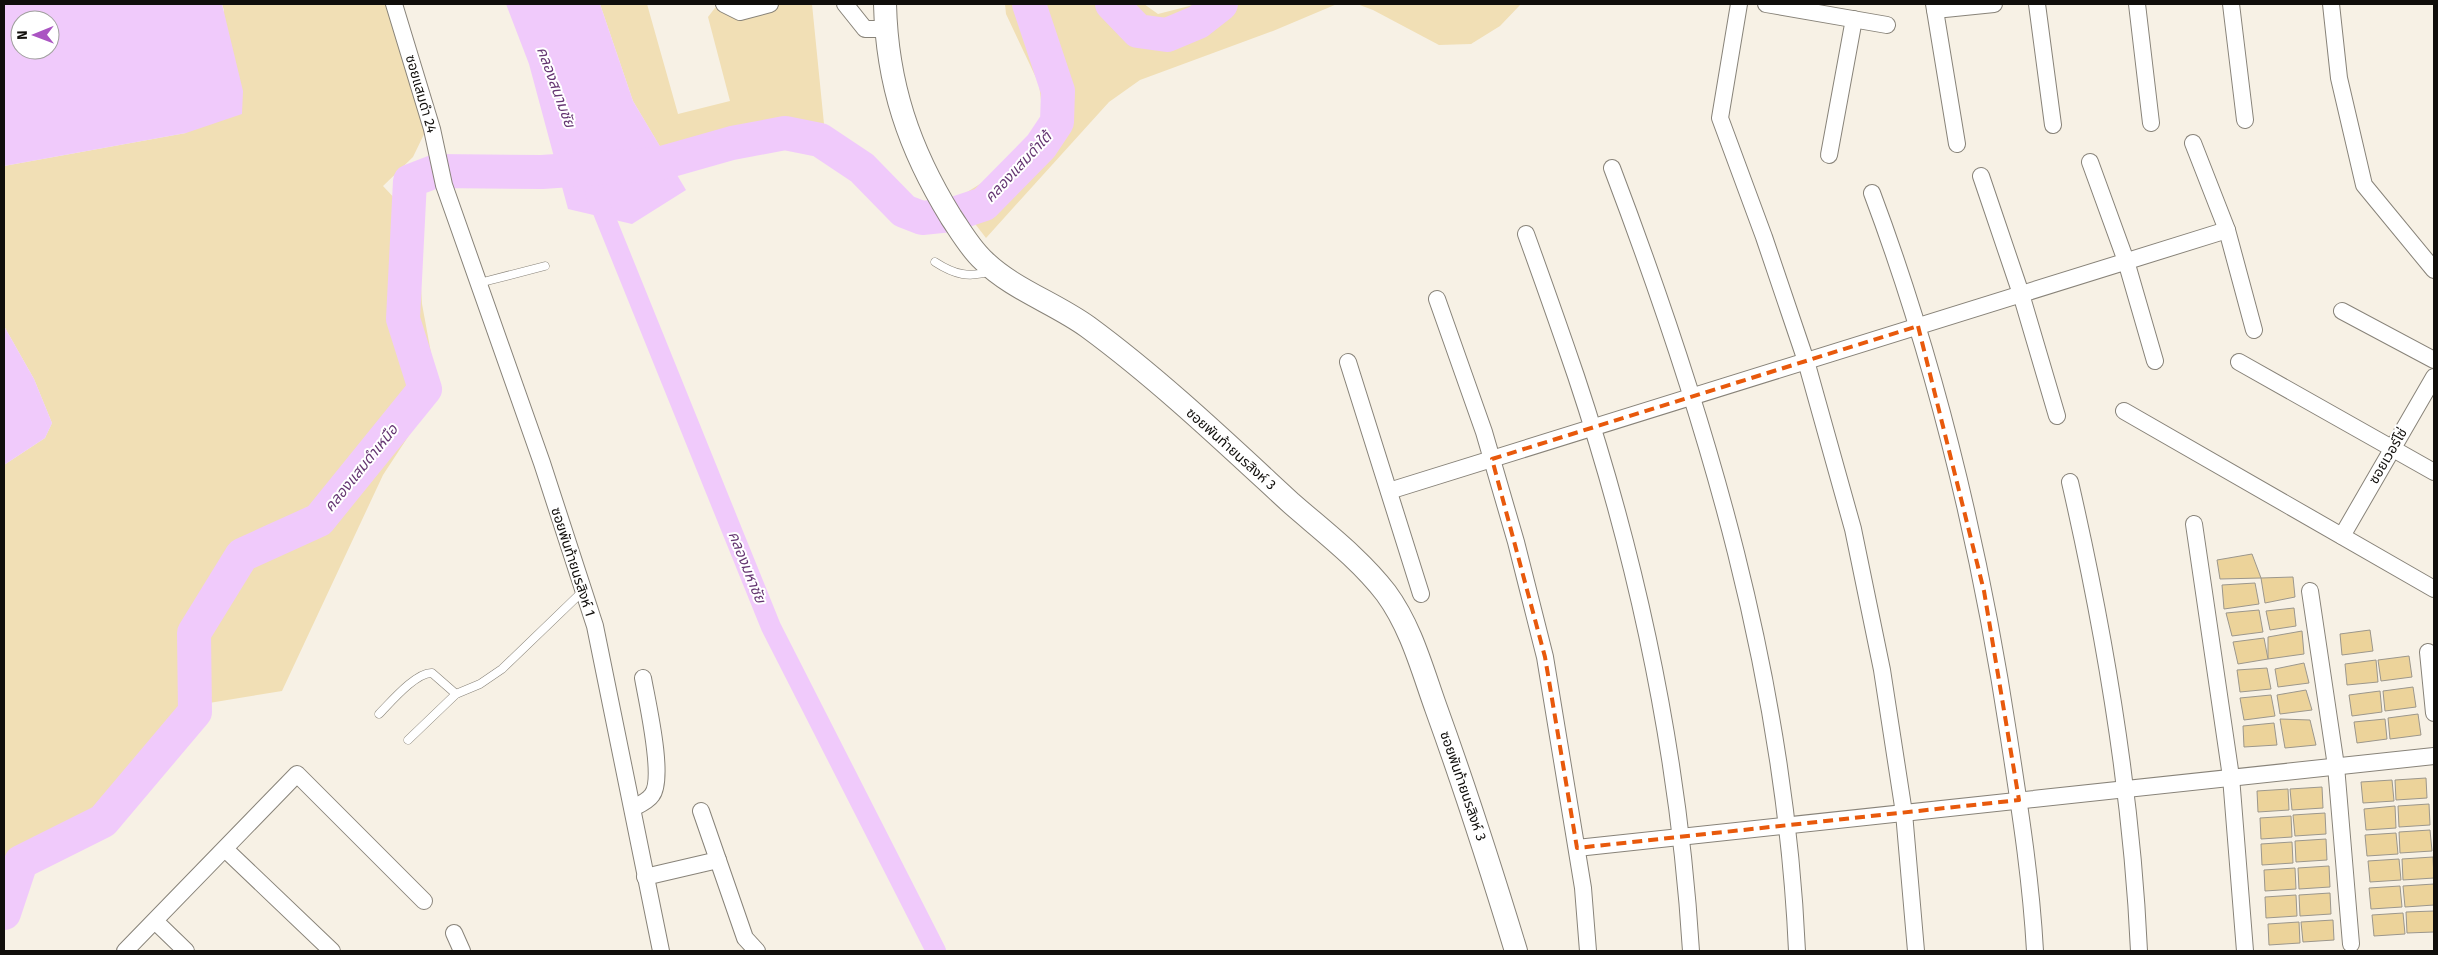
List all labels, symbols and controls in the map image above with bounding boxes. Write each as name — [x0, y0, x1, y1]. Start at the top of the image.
north arrow — [10, 10, 60, 60]
text: N — [14, 30, 31, 40]
water label: คลองสนามชัย — [533, 44, 579, 131]
street label: ซอยแสมดำ 24 — [402, 53, 440, 136]
water label: คลองแสมดำใต้ — [981, 127, 1056, 206]
street label: ซอยพันท้ายนรสิงห์ 3 — [1183, 404, 1279, 494]
water label: คลองแสมดำเหนือ — [320, 420, 403, 515]
street label: ซอยเวอร์โซ่ — [2365, 425, 2411, 487]
street label: ซอยพันท้ายนรสิงห์ 1 — [547, 505, 599, 619]
water label: คลองมหาชัย — [724, 529, 770, 606]
street label: ซอยพันท้ายนรสิงห์ 3 — [1436, 729, 1490, 843]

